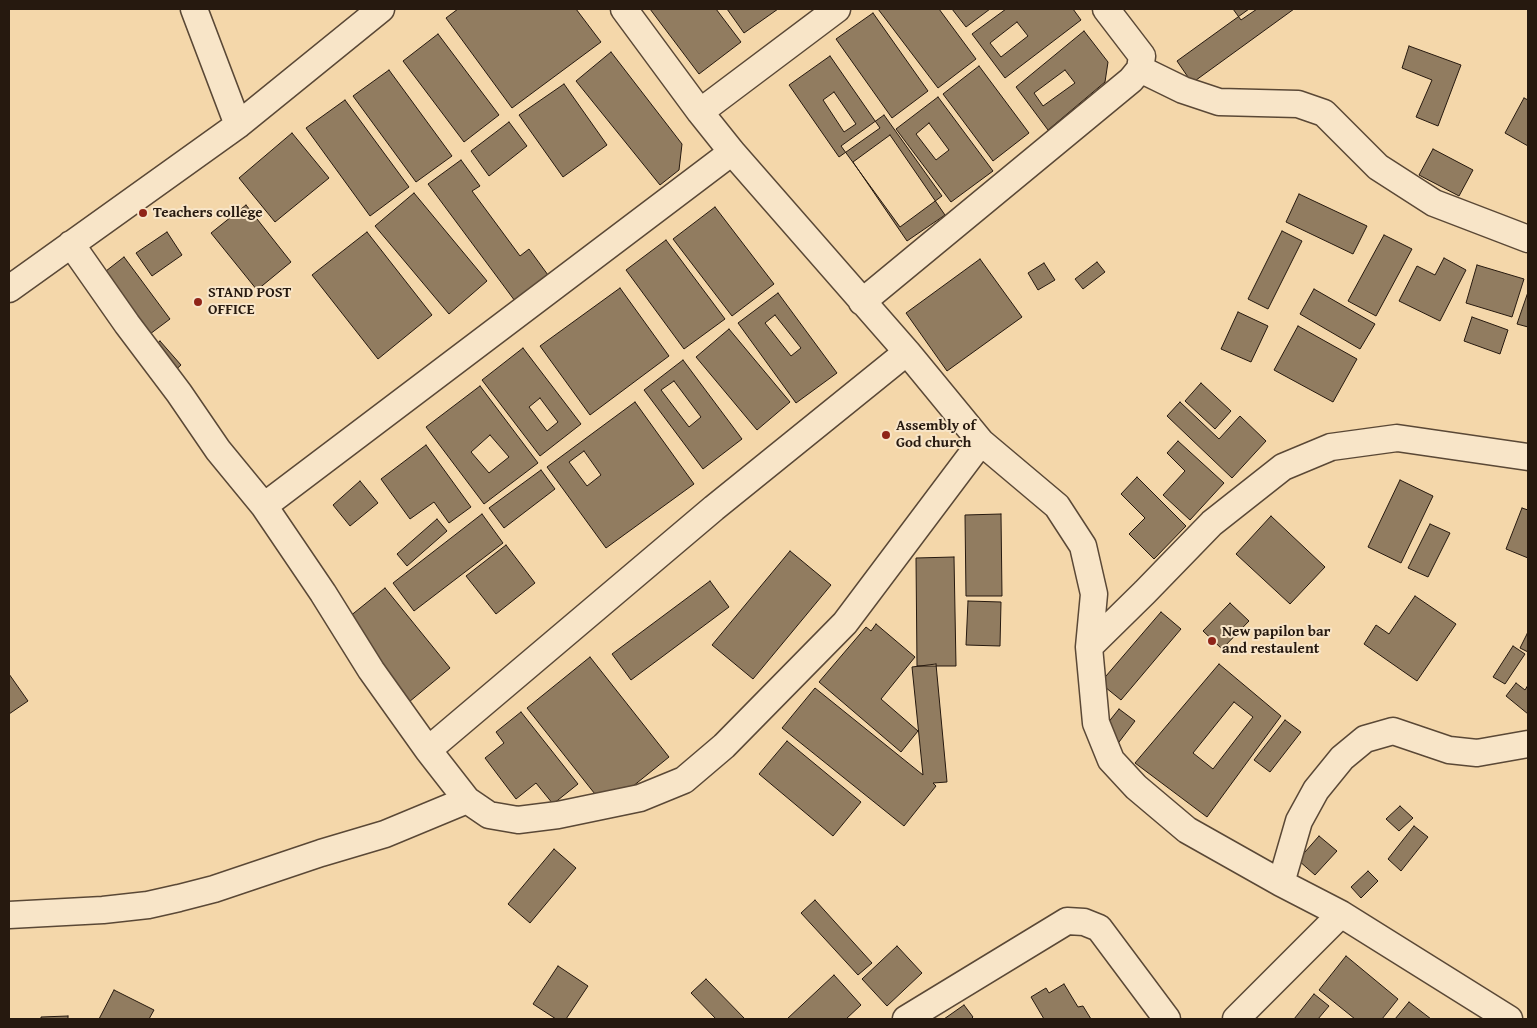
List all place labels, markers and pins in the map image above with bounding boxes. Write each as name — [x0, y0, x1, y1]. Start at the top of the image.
place label: Teachers college — [153, 204, 263, 222]
marker: Teachers college — [137, 207, 149, 219]
place label: STAND POST OFFICE — [208, 284, 291, 319]
marker: STAND POST OFFICE — [192, 296, 204, 308]
place label: Assembly of God church — [896, 417, 976, 452]
marker: Assembly of God church — [880, 429, 892, 441]
place label: New papilon bar and restaulent — [1222, 623, 1331, 658]
marker: New papilon bar and restaulent — [1206, 635, 1218, 647]

